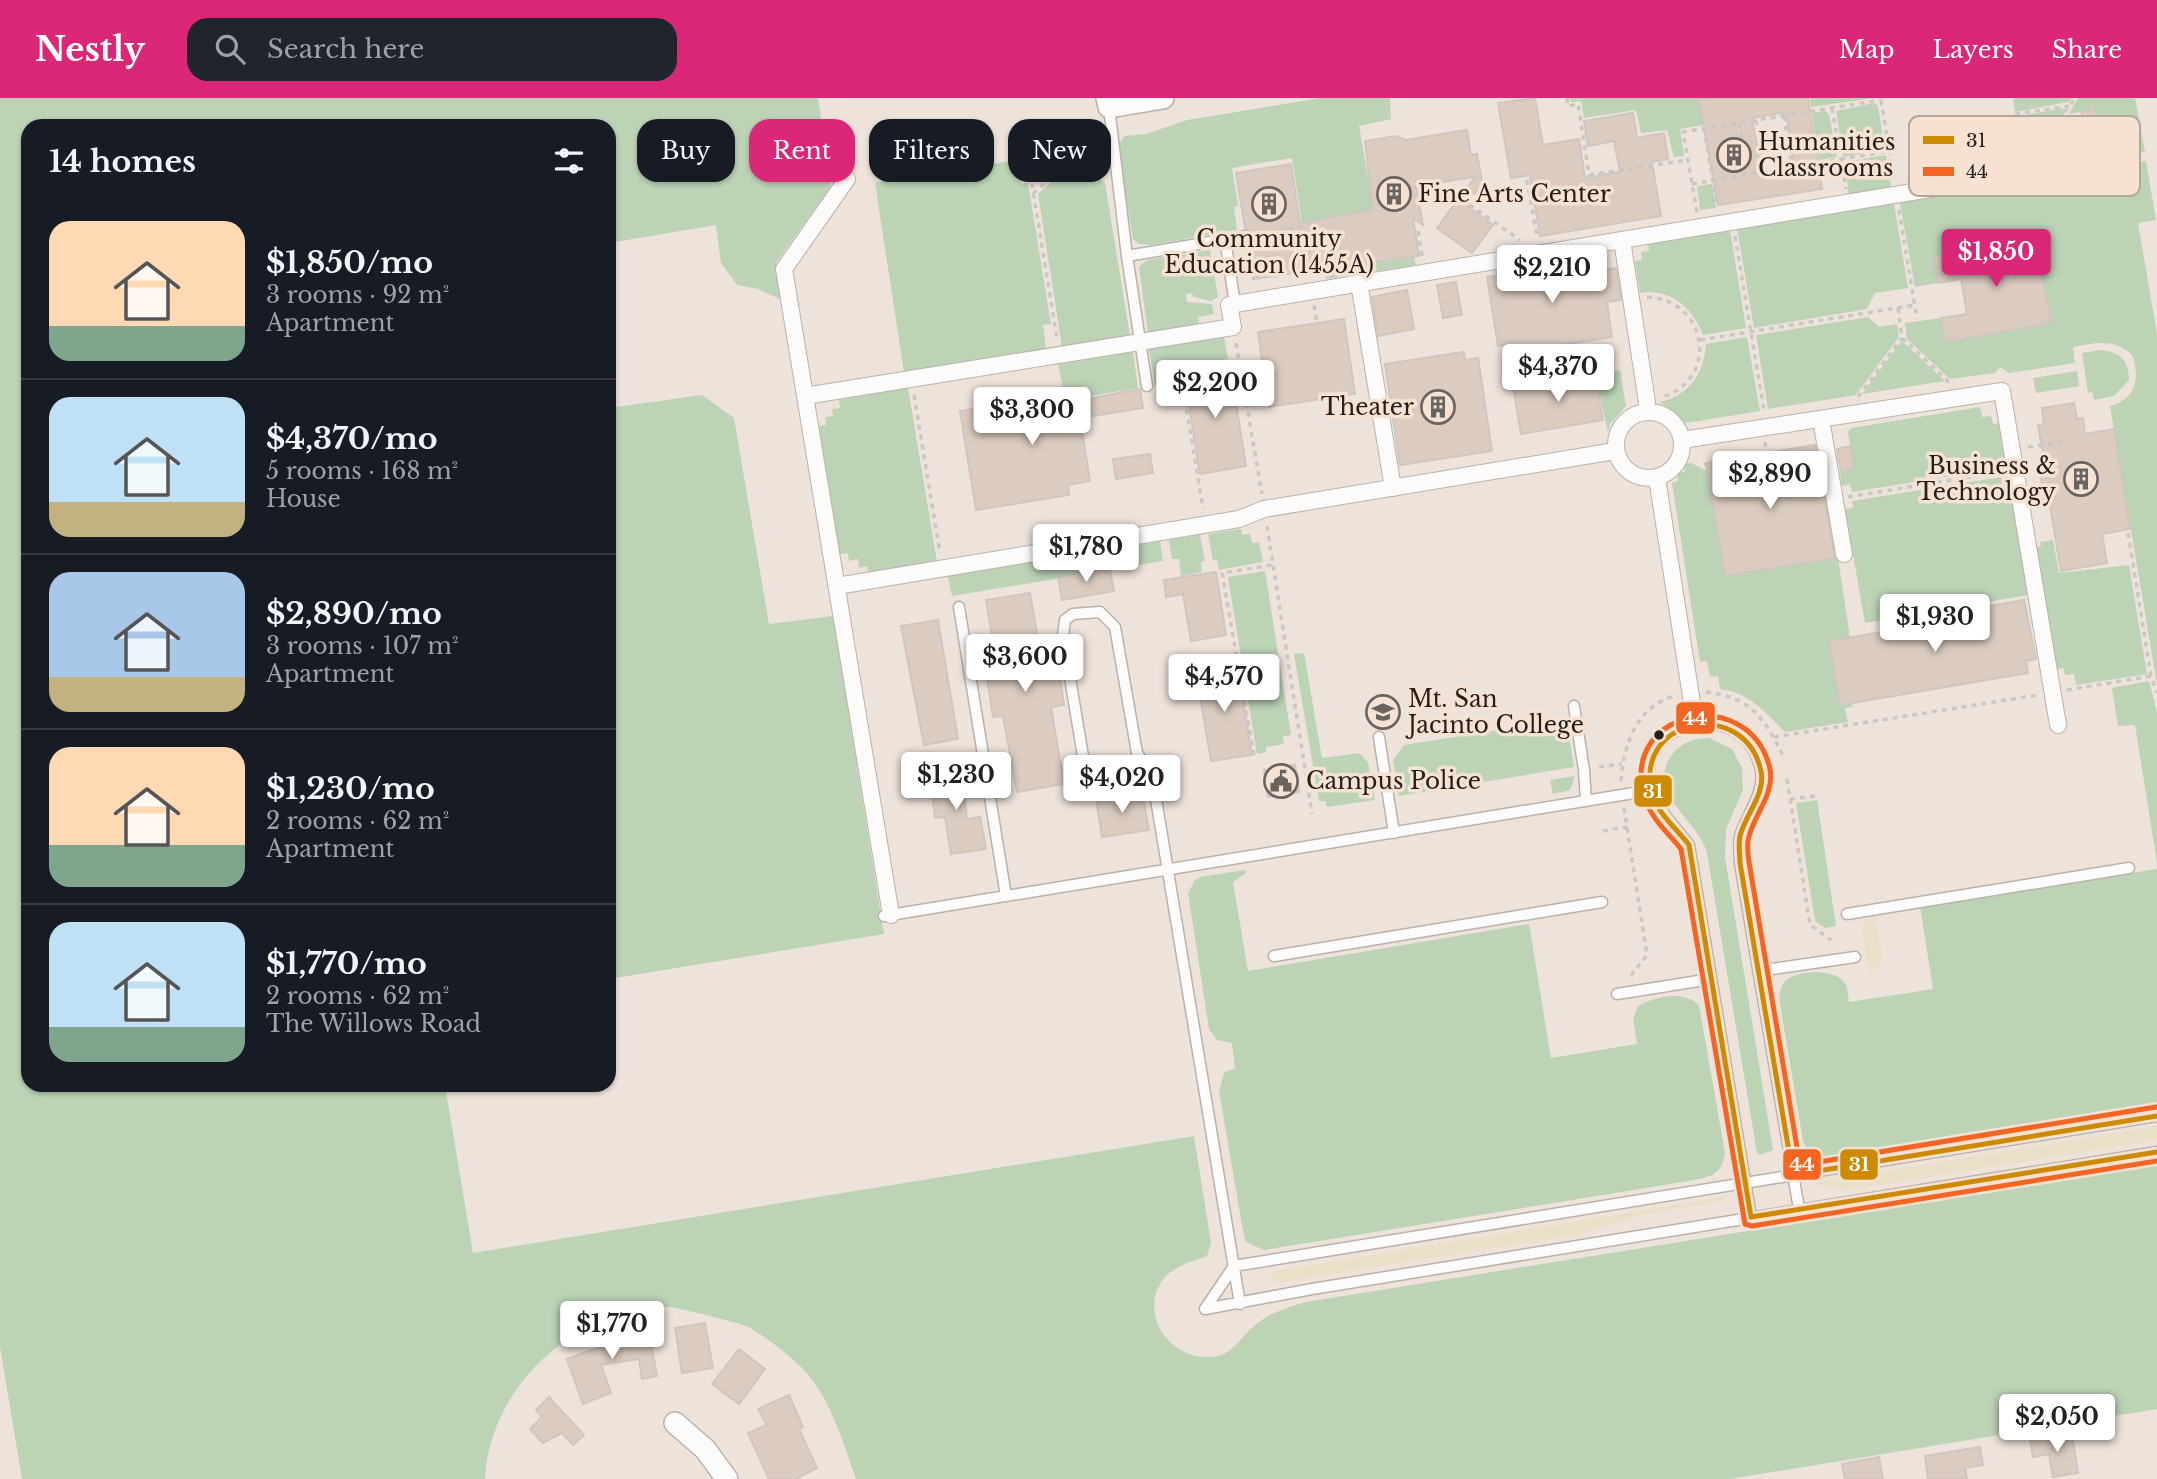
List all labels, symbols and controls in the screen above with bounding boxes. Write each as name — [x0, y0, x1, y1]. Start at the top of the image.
search box — [187, 18, 677, 81]
text: Nestly — [35, 29, 145, 70]
icon: search — [211, 30, 249, 68]
text: Search here — [267, 33, 424, 65]
text: Map — [1839, 35, 1895, 64]
text: Layers — [1933, 35, 2014, 64]
text: Share — [2052, 35, 2122, 64]
legend — [1909, 116, 2140, 196]
chip: Buy — [637, 119, 735, 182]
chip: Rent — [749, 119, 855, 182]
chip: Filters — [869, 119, 994, 182]
chip: New — [1008, 119, 1111, 182]
place label: Humanities Classrooms — [1758, 128, 1896, 182]
text: 31 — [1966, 129, 1986, 152]
building icon: Humanities Classrooms — [1715, 136, 1753, 174]
icon: filters — [550, 142, 588, 180]
text: 14 homes — [49, 143, 196, 180]
text: 44 — [1966, 160, 1988, 183]
building icon: Fine Arts Center — [1375, 175, 1413, 213]
place label: Fine Arts Center — [1418, 180, 1611, 208]
building icon: Community Education (1455A) — [1250, 185, 1288, 223]
place label: Community Education (1455A) — [1164, 225, 1374, 279]
pin: $1,850 — [1939, 230, 2053, 289]
text: $1,850 — [1958, 238, 2034, 266]
text: $1,850/mo — [266, 244, 433, 281]
pin: $2,210 — [1495, 246, 1609, 305]
icon: home — [105, 249, 189, 333]
text: $2,210 — [1513, 254, 1591, 282]
text: 3 rooms · 92 m² — [266, 281, 449, 309]
text: Apartment — [266, 309, 394, 337]
pin: $4,370 — [1501, 344, 1615, 404]
text: $4,370 — [1518, 353, 1598, 381]
pin: $2,200 — [1158, 360, 1272, 420]
text: $2,200 — [1172, 369, 1258, 397]
pin: $3,300 — [975, 388, 1089, 447]
building icon: Theater — [1419, 388, 1457, 426]
place label: Theater — [1321, 393, 1414, 421]
text: $3,300 — [990, 396, 1074, 424]
text: $4,370/mo — [266, 420, 438, 457]
icon: home — [105, 425, 189, 509]
pin: $2,890 — [1713, 452, 1827, 511]
place label: Business & Technology — [1917, 452, 2056, 506]
text: 5 rooms · 168 m² — [266, 457, 458, 485]
text: $2,890 — [1728, 460, 1812, 488]
building icon: Business & Technology — [2062, 460, 2100, 498]
text: House — [266, 485, 341, 513]
pin: $1,780 — [1029, 524, 1143, 584]
text: $1,780 — [1049, 533, 1123, 561]
pin: $1,930 — [1878, 594, 1992, 654]
text: $2,890/mo — [266, 595, 442, 632]
icon: home — [105, 600, 189, 684]
text: $1,930 — [1896, 603, 1974, 631]
text: 3 rooms · 107 m² — [266, 632, 459, 660]
pin: $3,600 — [968, 634, 1082, 694]
text: $3,600 — [982, 643, 1068, 671]
pin: $4,570 — [1167, 654, 1281, 714]
text: Apartment — [266, 660, 394, 688]
text: $4,570 — [1184, 663, 1264, 691]
place label: Mt. San Jacinto College — [1405, 685, 1584, 739]
school or university icon: Mt. San Jacinto College — [1364, 693, 1402, 731]
line badge: 44 — [1675, 701, 1716, 735]
text: 44 — [1682, 707, 1708, 730]
unlabelled marker — [1652, 728, 1666, 742]
pin: $1,230 — [899, 752, 1013, 812]
pin: $4,020 — [1065, 756, 1179, 815]
text: $1,230 — [917, 761, 995, 789]
public building icon: Campus Police — [1262, 762, 1300, 800]
text: $4,020 — [1079, 764, 1165, 792]
place label: Campus Police — [1306, 767, 1481, 795]
text: $1,230/mo — [266, 770, 435, 807]
line badge: 31 — [1633, 774, 1673, 808]
icon: home — [105, 775, 189, 859]
text: 31 — [1643, 780, 1663, 803]
text: 2 rooms · 62 m² — [266, 807, 449, 835]
text: Apartment — [266, 835, 394, 863]
text: $1,770/mo — [266, 945, 427, 982]
icon: home — [105, 950, 189, 1034]
text: 2 rooms · 62 m² — [266, 982, 449, 1010]
text: The Willows Road — [266, 1010, 481, 1038]
line badge: 44 — [1782, 1148, 1822, 1181]
line badge: 31 — [1839, 1148, 1879, 1181]
text: 44 — [1789, 1153, 1815, 1176]
text: 31 — [1849, 1153, 1869, 1176]
pin: $1,770 — [555, 1302, 669, 1361]
text: $1,770 — [576, 1310, 648, 1338]
pin: $2,050 — [2000, 1394, 2114, 1454]
text: $2,050 — [2015, 1403, 2099, 1431]

